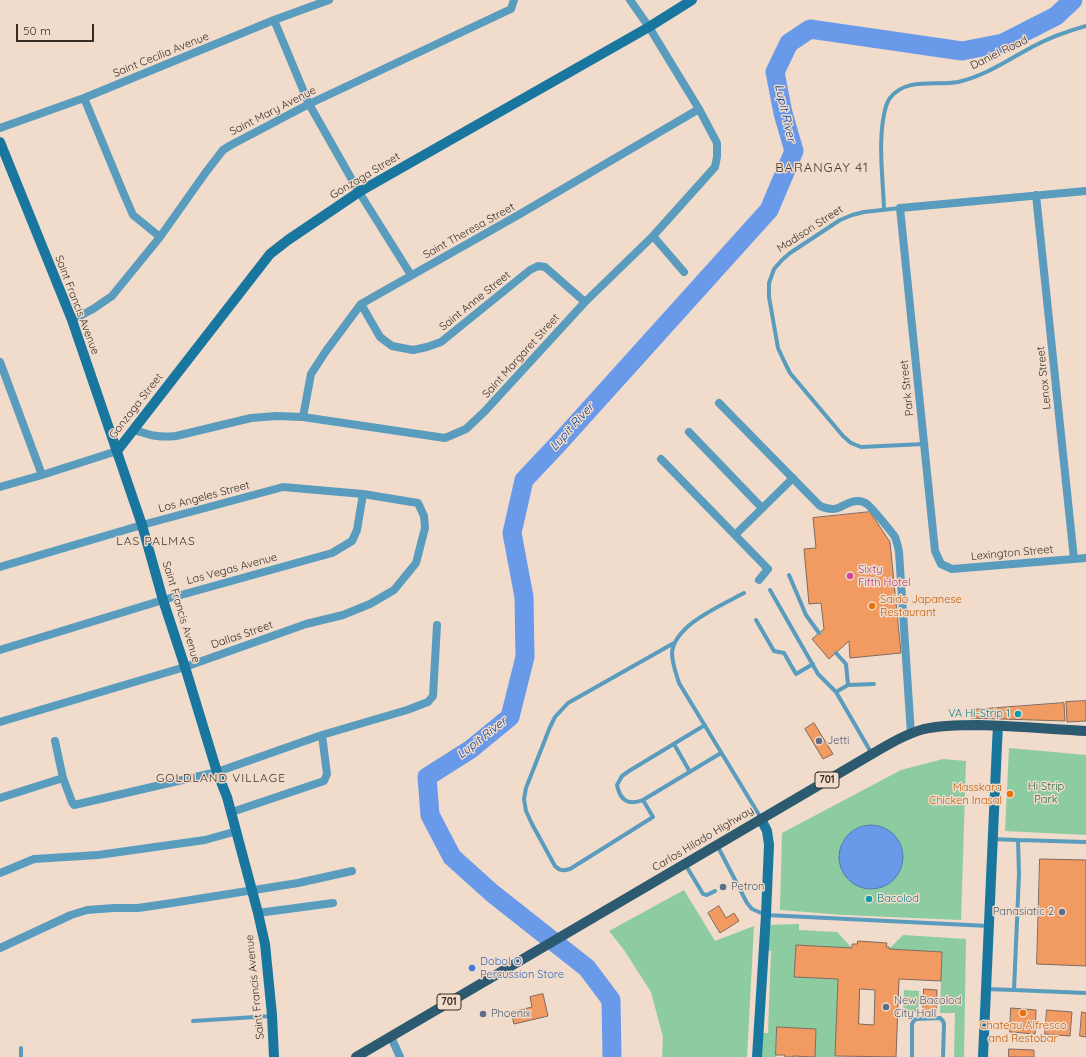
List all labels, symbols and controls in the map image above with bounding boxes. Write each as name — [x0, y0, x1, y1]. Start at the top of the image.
scale bar — [18, 16, 96, 42]
text: 50 m — [23, 23, 51, 38]
street label: Saint Cecilia Avenue — [111, 30, 211, 80]
street label: Daniel Road — [968, 33, 1030, 73]
water label: Lupit River — [771, 83, 799, 143]
street label: Saint Mary Avenue — [228, 84, 318, 138]
street label: Gonzaga Street — [328, 150, 402, 202]
district label: BARANGAY 41 — [775, 160, 869, 176]
street label: Saint Theresa Street — [421, 200, 517, 262]
street label: Madison Street — [775, 203, 845, 255]
street label: Saint Francis Avenue — [52, 253, 102, 357]
street label: Saint Anne Street — [437, 268, 513, 334]
street label: Saint Margaret Street — [480, 311, 562, 401]
street label: Lenox Street — [1034, 346, 1054, 410]
street label: Park Street — [897, 359, 917, 417]
street label: Gonzaga Street — [106, 371, 166, 441]
water label: Lupit River — [547, 400, 597, 454]
street label: Los Angeles Street — [157, 478, 251, 516]
district label: LAS PALMAS — [116, 534, 196, 548]
street label: Lexington Street — [970, 543, 1054, 563]
street label: Las Vegas Avenue — [185, 551, 279, 587]
street label: Saint Francis Avenue — [159, 560, 203, 664]
place label: Sixty Fifth Hotel — [858, 563, 911, 589]
marker: Sixty Fifth Hotel — [845, 571, 855, 581]
place label: Saido Japanese Restaurant — [880, 593, 962, 619]
marker: Saido Japanese Restaurant — [867, 601, 877, 611]
street label: Dallas Street — [209, 618, 275, 652]
place label: VA Hi-Strip 1 — [948, 707, 1010, 721]
marker: VA Hi-Strip 1 — [1013, 709, 1023, 719]
water label: Lupit River — [454, 714, 510, 762]
place label: Jetti — [827, 734, 849, 748]
marker: Jetti — [814, 736, 824, 746]
district label: GOLDLAND VILLAGE — [156, 771, 286, 785]
road number: 701 — [815, 772, 839, 788]
park label: Hi Strip Park — [1028, 780, 1064, 806]
place label: Masskara Chicken Inasal — [929, 781, 1002, 807]
marker: Masskara Chicken Inasal — [1005, 789, 1015, 799]
street label: Carlos Hilado Highway — [650, 804, 756, 874]
place label: Petron — [731, 880, 764, 894]
marker: Petron — [718, 882, 728, 892]
place label: Bacolod — [877, 892, 919, 906]
marker: Bacolod — [864, 894, 874, 904]
place label: Panasiatic 2 — [993, 905, 1054, 919]
marker: Panasiatic 2 — [1057, 907, 1067, 917]
street label: Saint Francis Avenue — [243, 934, 267, 1040]
place label: Dobol O Percussion Store — [480, 955, 564, 981]
marker: Dobol O Percussion Store — [467, 963, 477, 973]
road number: 701 — [437, 994, 461, 1010]
place label: New Bacolod City Hall — [894, 994, 961, 1020]
marker: New Bacolod City Hall — [881, 1002, 891, 1012]
place label: Phoenix — [491, 1007, 531, 1021]
marker: Chateau Alfresco and Restobar — [1018, 1008, 1028, 1018]
marker: Phoenix — [478, 1009, 488, 1019]
place label: Chateau Alfresco and Restobar — [979, 1019, 1067, 1045]

